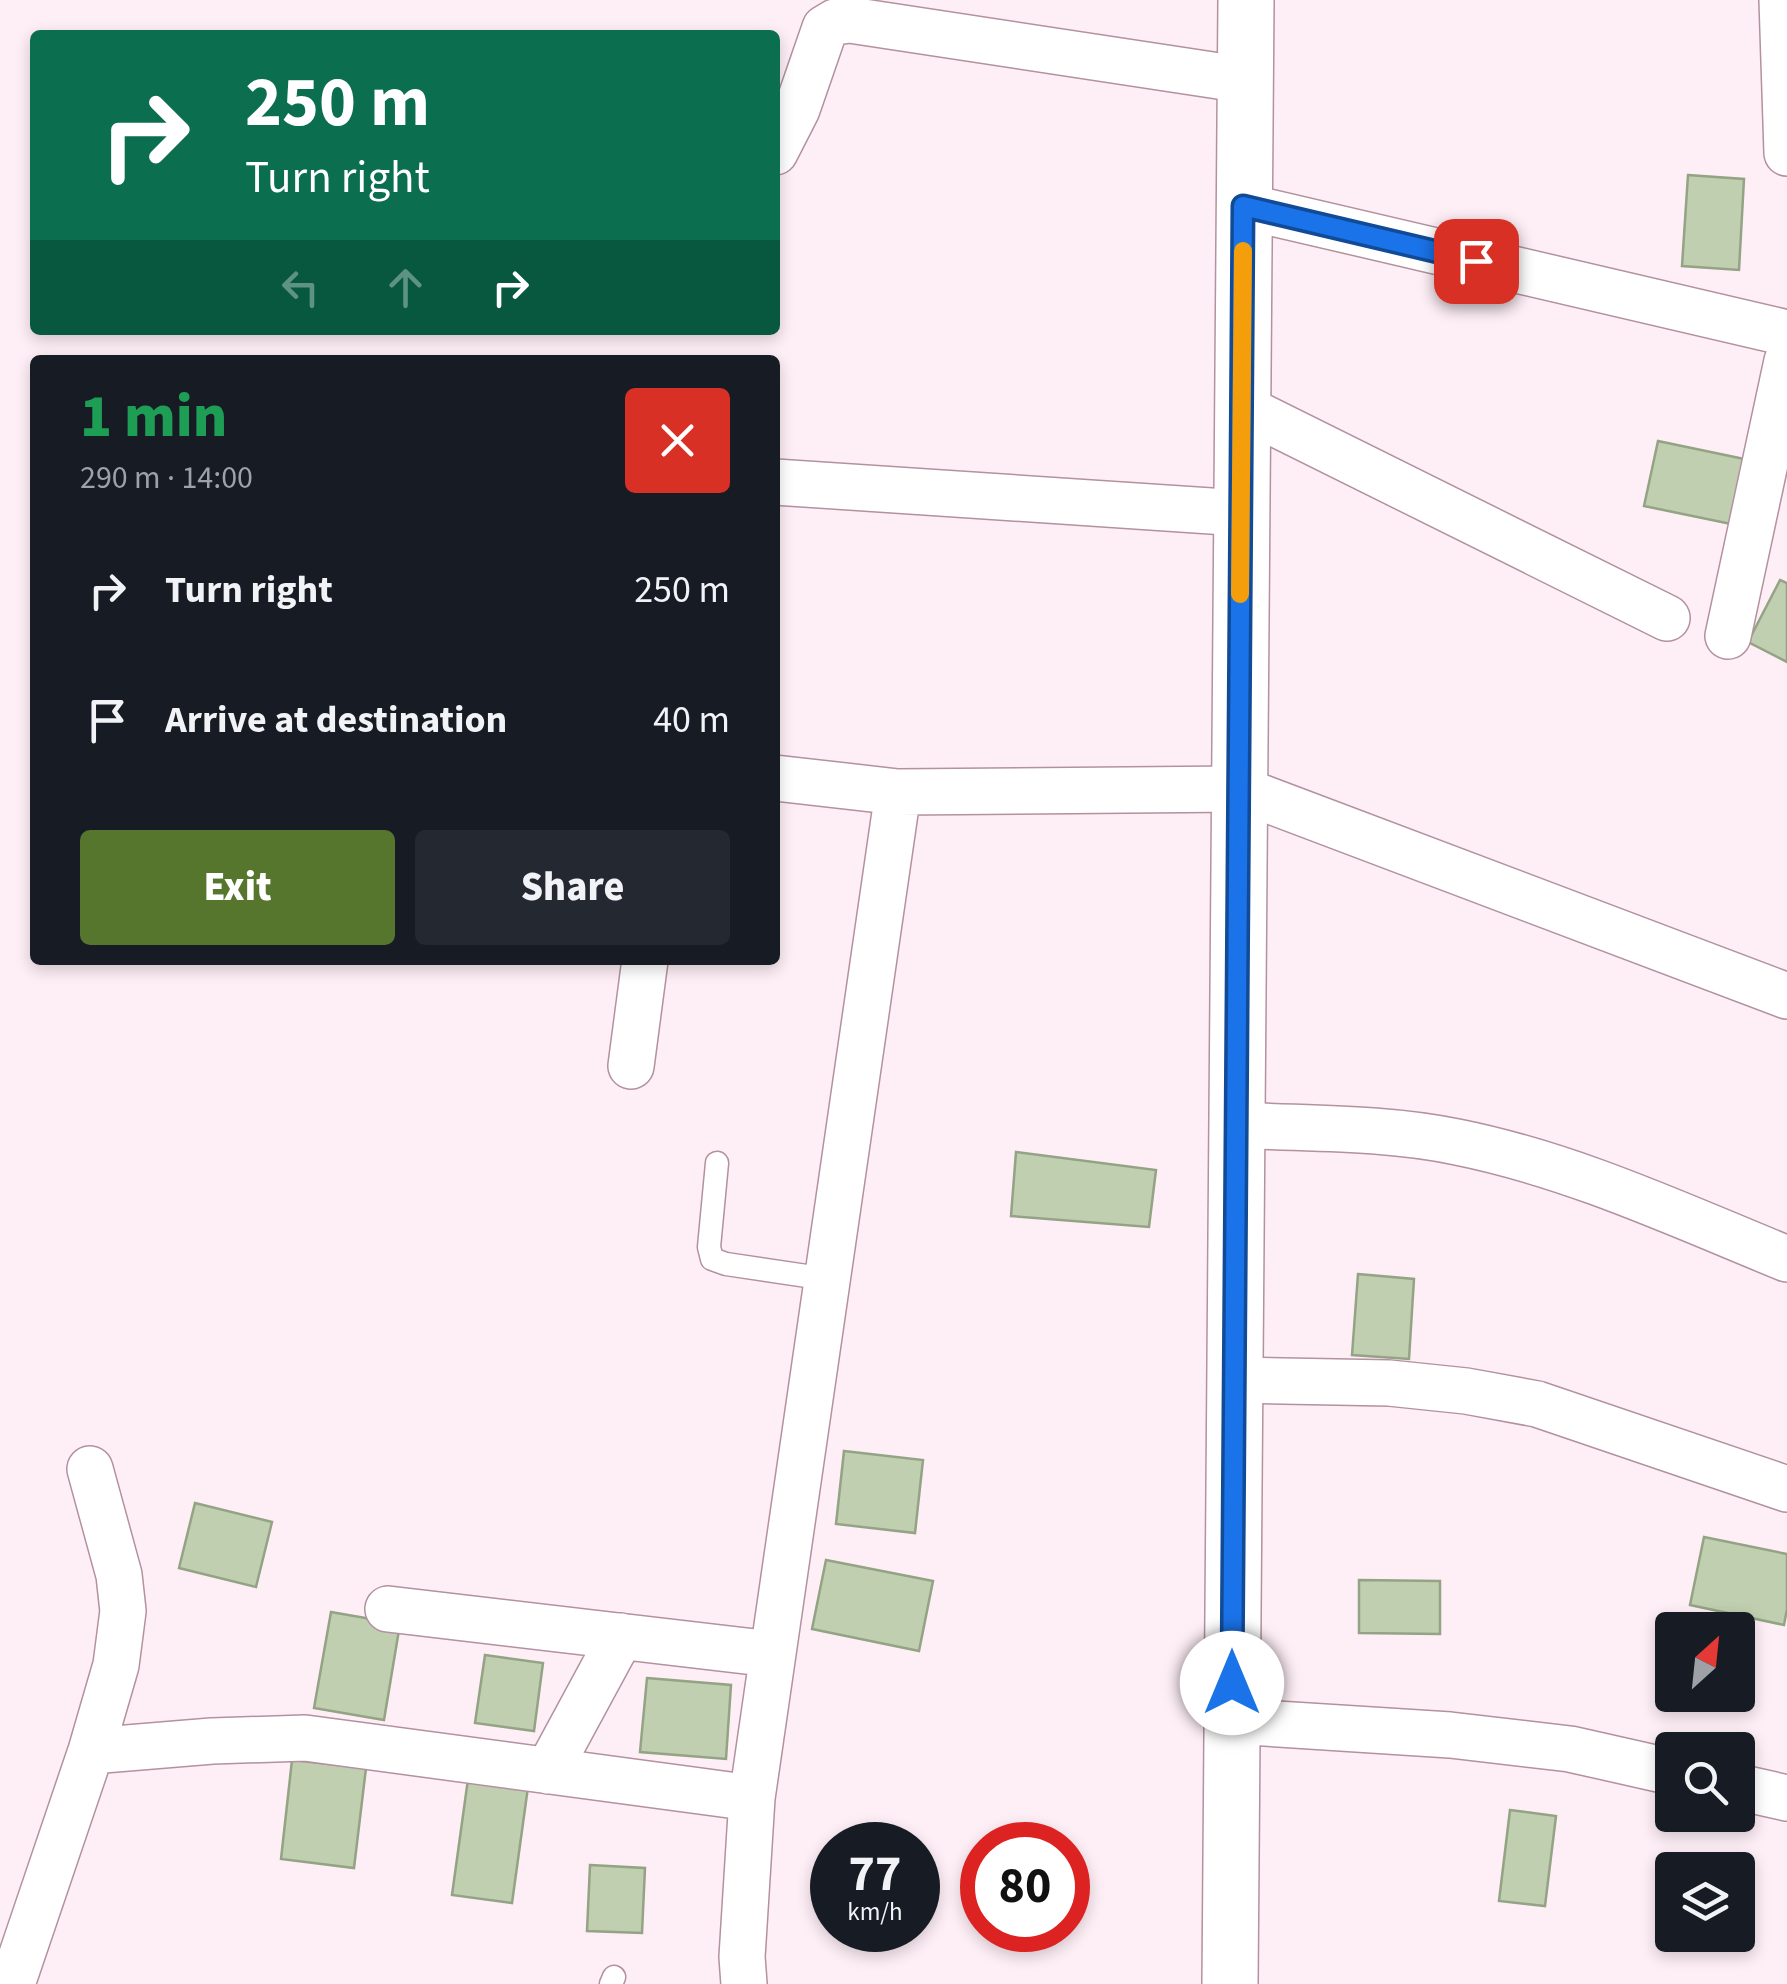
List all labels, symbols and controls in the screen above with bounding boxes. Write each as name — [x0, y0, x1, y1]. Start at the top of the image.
text: 250 m — [245, 53, 430, 153]
icon: right — [80, 70, 210, 200]
text: Turn right — [245, 146, 430, 210]
pin — [1434, 219, 1519, 304]
icon: arrive — [1449, 234, 1504, 289]
icon: left — [273, 260, 328, 315]
icon: ahead — [378, 260, 433, 315]
icon: right — [483, 260, 538, 315]
text: 1 min — [80, 375, 227, 460]
button: close — [625, 388, 730, 493]
text: 290 m · 14:00 — [80, 455, 253, 501]
icon: right — [80, 563, 135, 618]
text: Turn right — [165, 563, 333, 617]
text: 250 m — [634, 563, 730, 617]
icon: arrive — [80, 693, 135, 748]
text: Arrive at destination — [165, 693, 507, 747]
text: 40 m — [653, 693, 730, 747]
button: Exit — [80, 830, 395, 945]
button: Share — [415, 830, 730, 945]
north arrow — [1655, 1612, 1755, 1712]
map controls — [1655, 1612, 1755, 1952]
position arrow — [1180, 1631, 1284, 1735]
button: search — [1655, 1732, 1755, 1832]
speed limit sign: 80 — [960, 1822, 1090, 1952]
text: 77 — [849, 1839, 901, 1910]
button: layers — [1655, 1852, 1755, 1952]
text: km/h — [847, 1894, 903, 1930]

